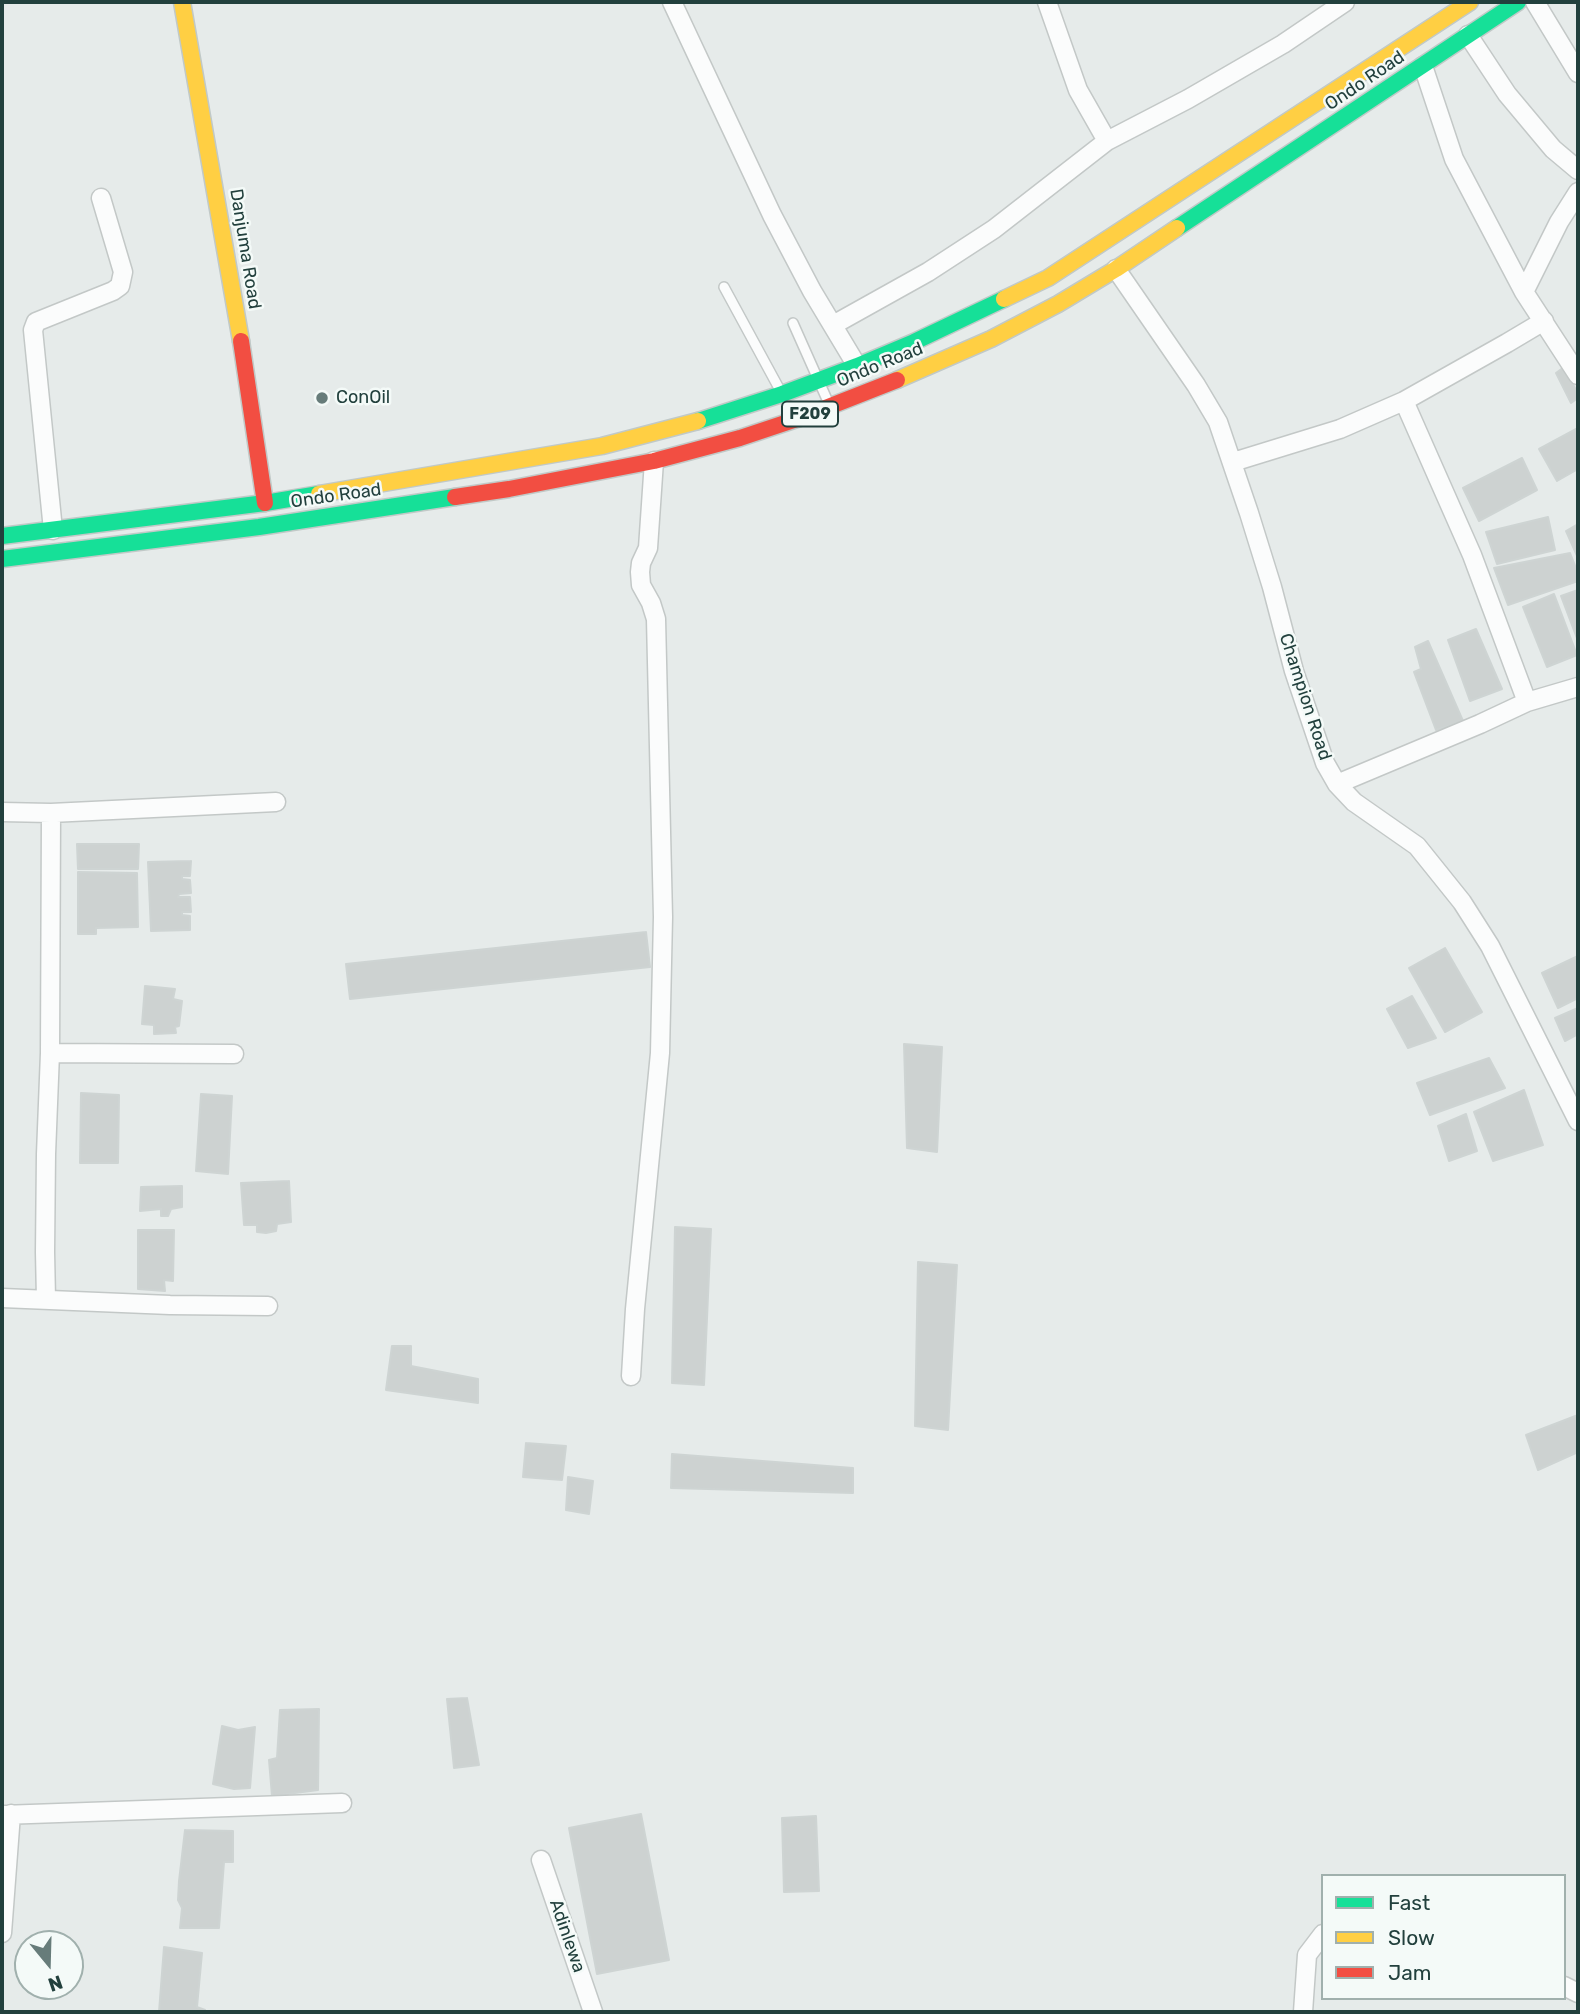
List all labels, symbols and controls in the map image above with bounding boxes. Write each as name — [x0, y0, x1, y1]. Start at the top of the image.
street label: Ondo Road — [1321, 47, 1409, 115]
street label: Danjuma Road — [225, 187, 265, 311]
street label: Ondo Road — [834, 338, 926, 392]
place label: ConOil — [336, 387, 390, 409]
marker: ConOil — [314, 390, 330, 406]
road number: F209 — [782, 402, 838, 426]
street label: Ondo Road — [289, 479, 383, 513]
street label: Champion Road — [1274, 631, 1336, 763]
legend — [1321, 1874, 1566, 2000]
text: Fast — [1388, 1890, 1430, 1915]
street label: Adinlewa — [544, 1896, 590, 1976]
text: Slow — [1388, 1925, 1435, 1950]
north arrow — [14, 1930, 84, 2000]
text: Jam — [1388, 1960, 1432, 1985]
text: N — [45, 1970, 66, 1997]

